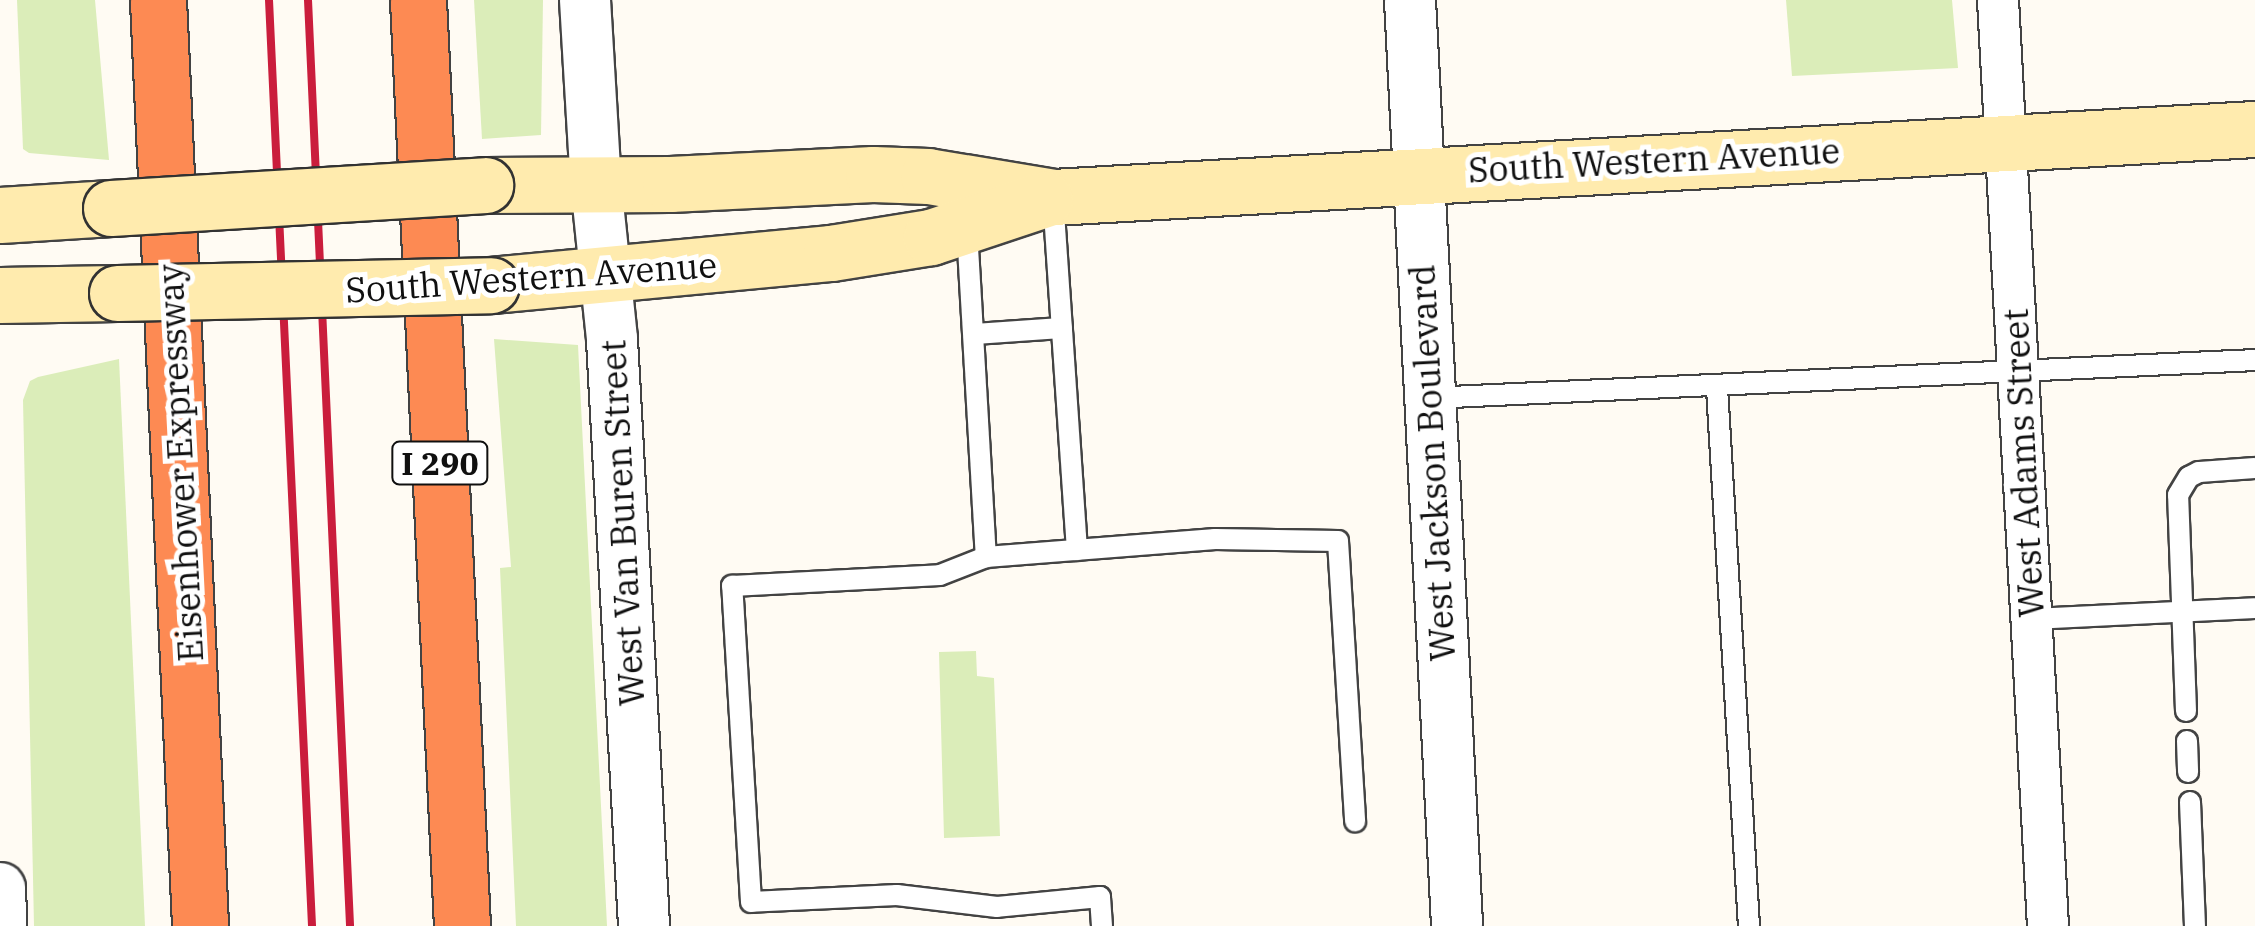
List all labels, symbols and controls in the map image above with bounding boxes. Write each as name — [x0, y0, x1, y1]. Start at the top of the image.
street label: South Western Avenue — [1467, 129, 1841, 191]
street label: South Western Avenue — [344, 243, 718, 311]
street label: Eisenhower Expressway — [149, 263, 211, 663]
street label: West Jackson Boulevard — [1401, 263, 1463, 663]
street label: West Adams Street — [1994, 307, 2052, 619]
street label: West Van Buren Street — [591, 339, 653, 707]
road number: I 290 — [390, 436, 490, 490]

